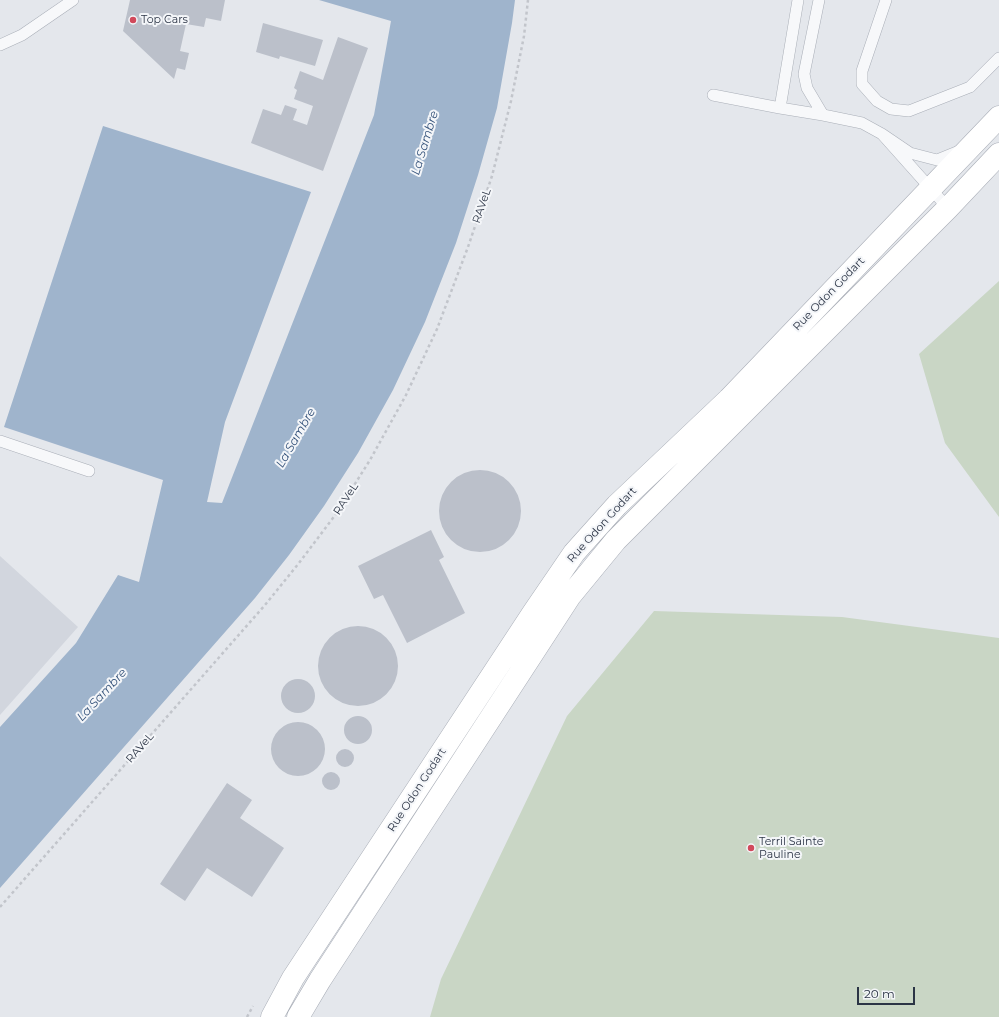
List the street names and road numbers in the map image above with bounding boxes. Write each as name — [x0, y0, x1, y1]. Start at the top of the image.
street label: RAVeL — [470, 187, 494, 225]
street label: Rue Odon Godart — [791, 254, 867, 334]
street label: RAVeL — [331, 480, 361, 518]
street label: Rue Odon Godart — [565, 484, 639, 566]
street label: RAVeL — [123, 730, 157, 766]
street label: Rue Odon Godart — [385, 746, 449, 834]

